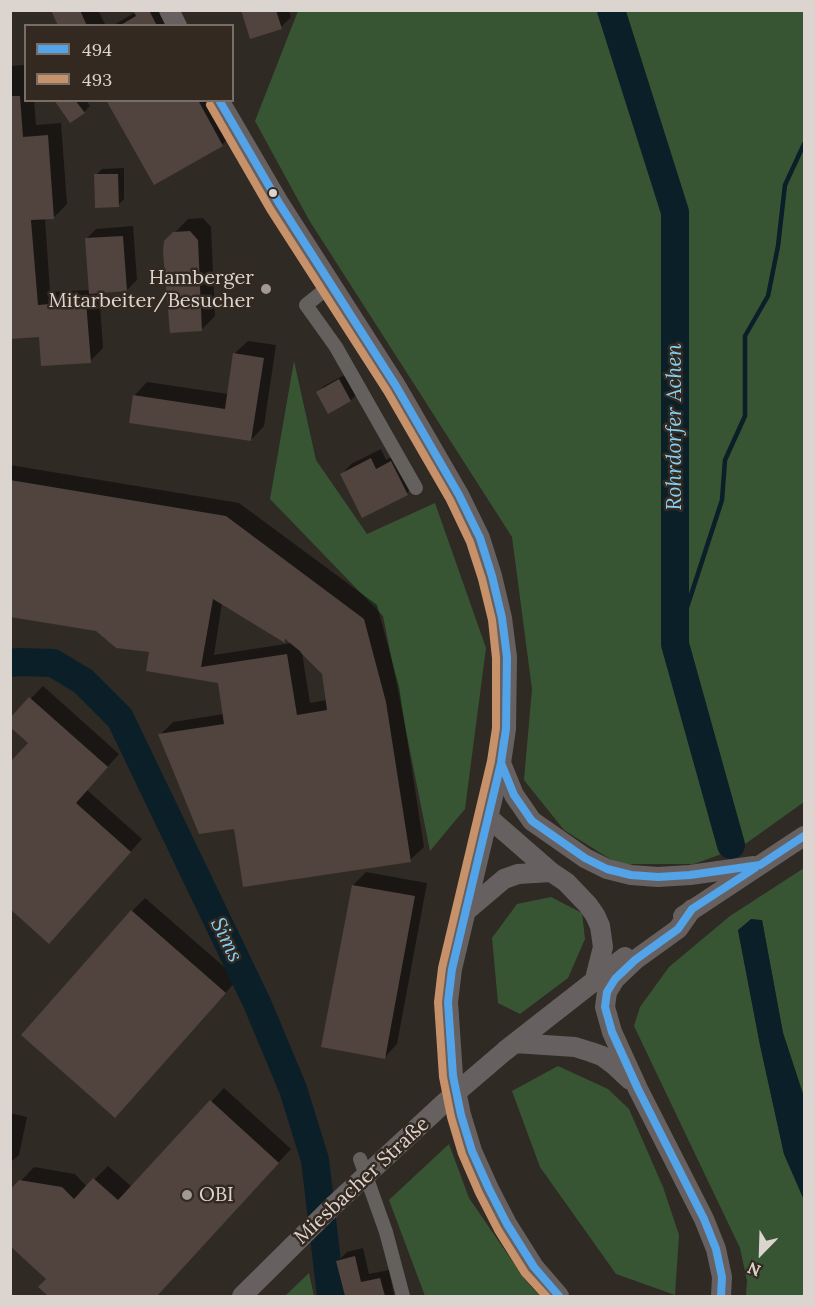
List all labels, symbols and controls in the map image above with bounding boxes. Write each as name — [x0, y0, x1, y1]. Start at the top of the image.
legend — [24, 24, 234, 102]
text: 494 — [82, 38, 112, 61]
text: 493 — [82, 68, 112, 91]
unlabelled marker — [267, 187, 279, 199]
place label: Hamberger Mitarbeiter/Besucher — [48, 266, 254, 313]
marker: Hamberger Mitarbeiter/Besucher — [259, 282, 273, 296]
water label: Rohrdorfer Achen — [662, 344, 688, 510]
water label: Sims — [205, 914, 247, 966]
street label: Miesbacher Straße — [290, 1112, 434, 1250]
place label: OBI — [199, 1183, 234, 1207]
marker: OBI — [180, 1188, 194, 1202]
north arrow — [731, 1223, 791, 1283]
text: N — [744, 1258, 764, 1281]

